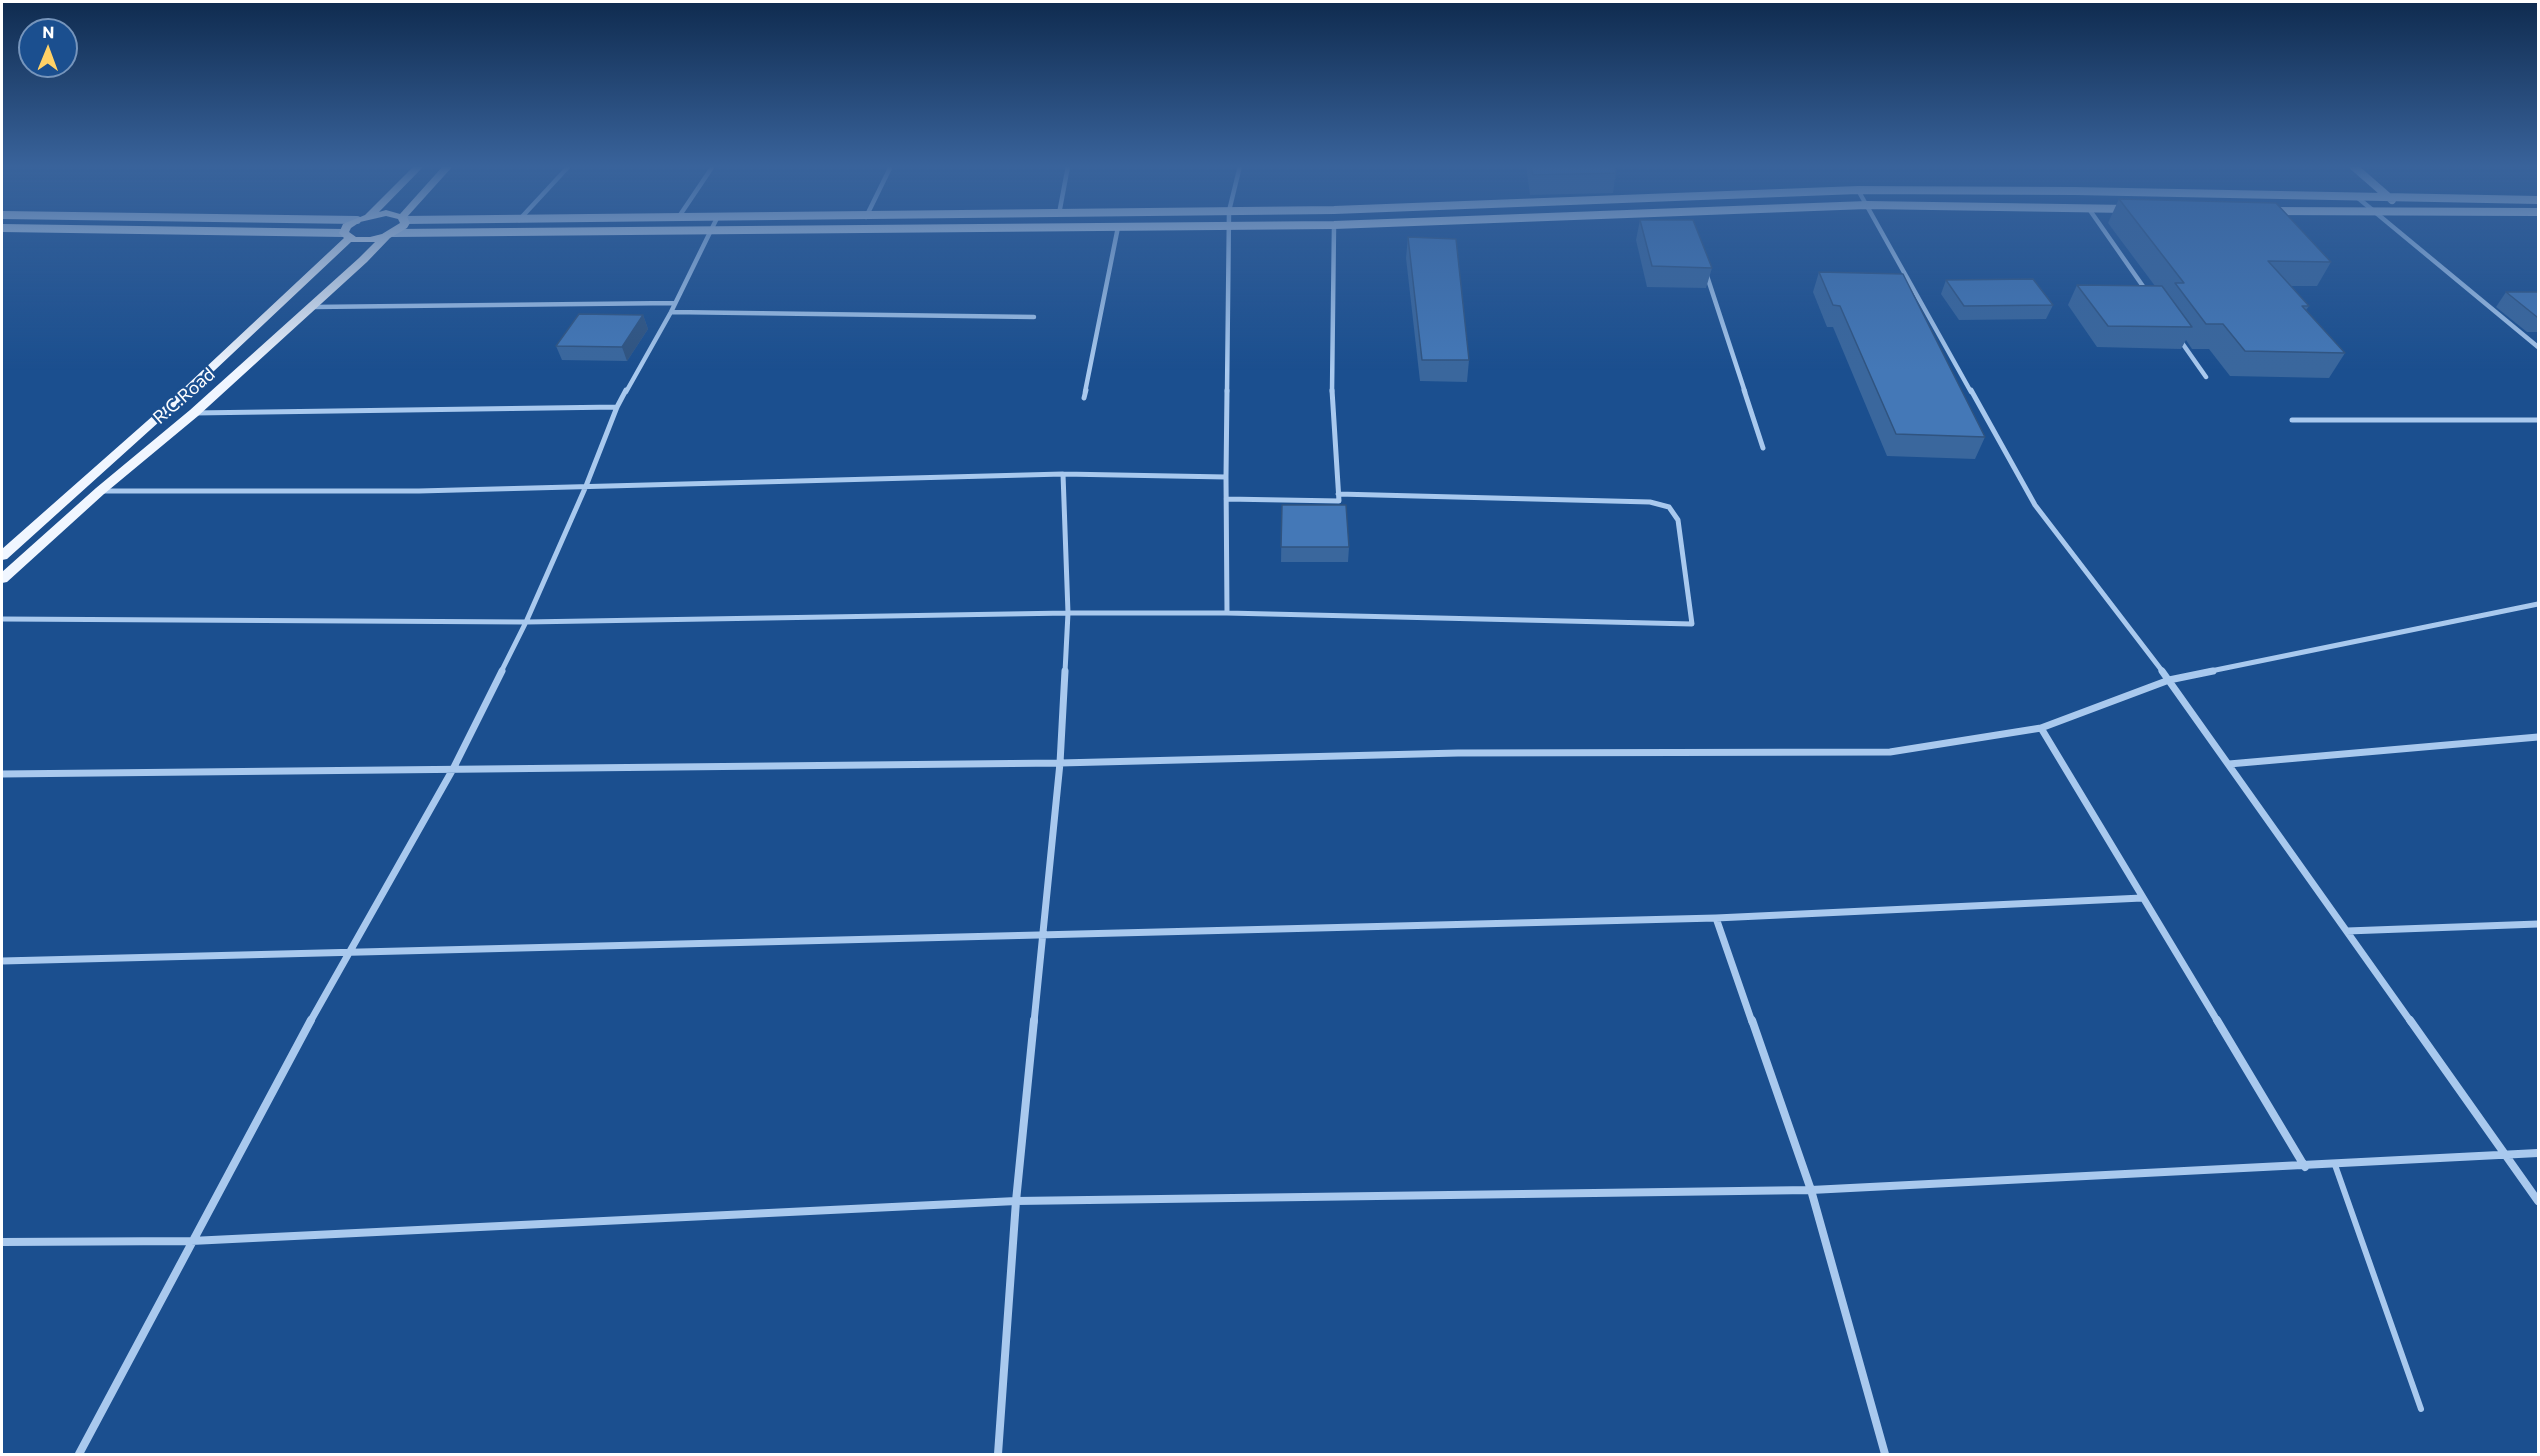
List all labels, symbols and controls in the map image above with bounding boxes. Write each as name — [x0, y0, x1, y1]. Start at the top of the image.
north arrow — [18, 18, 78, 78]
text: N — [42, 22, 54, 41]
street label: R.C.Road — [149, 363, 219, 429]

